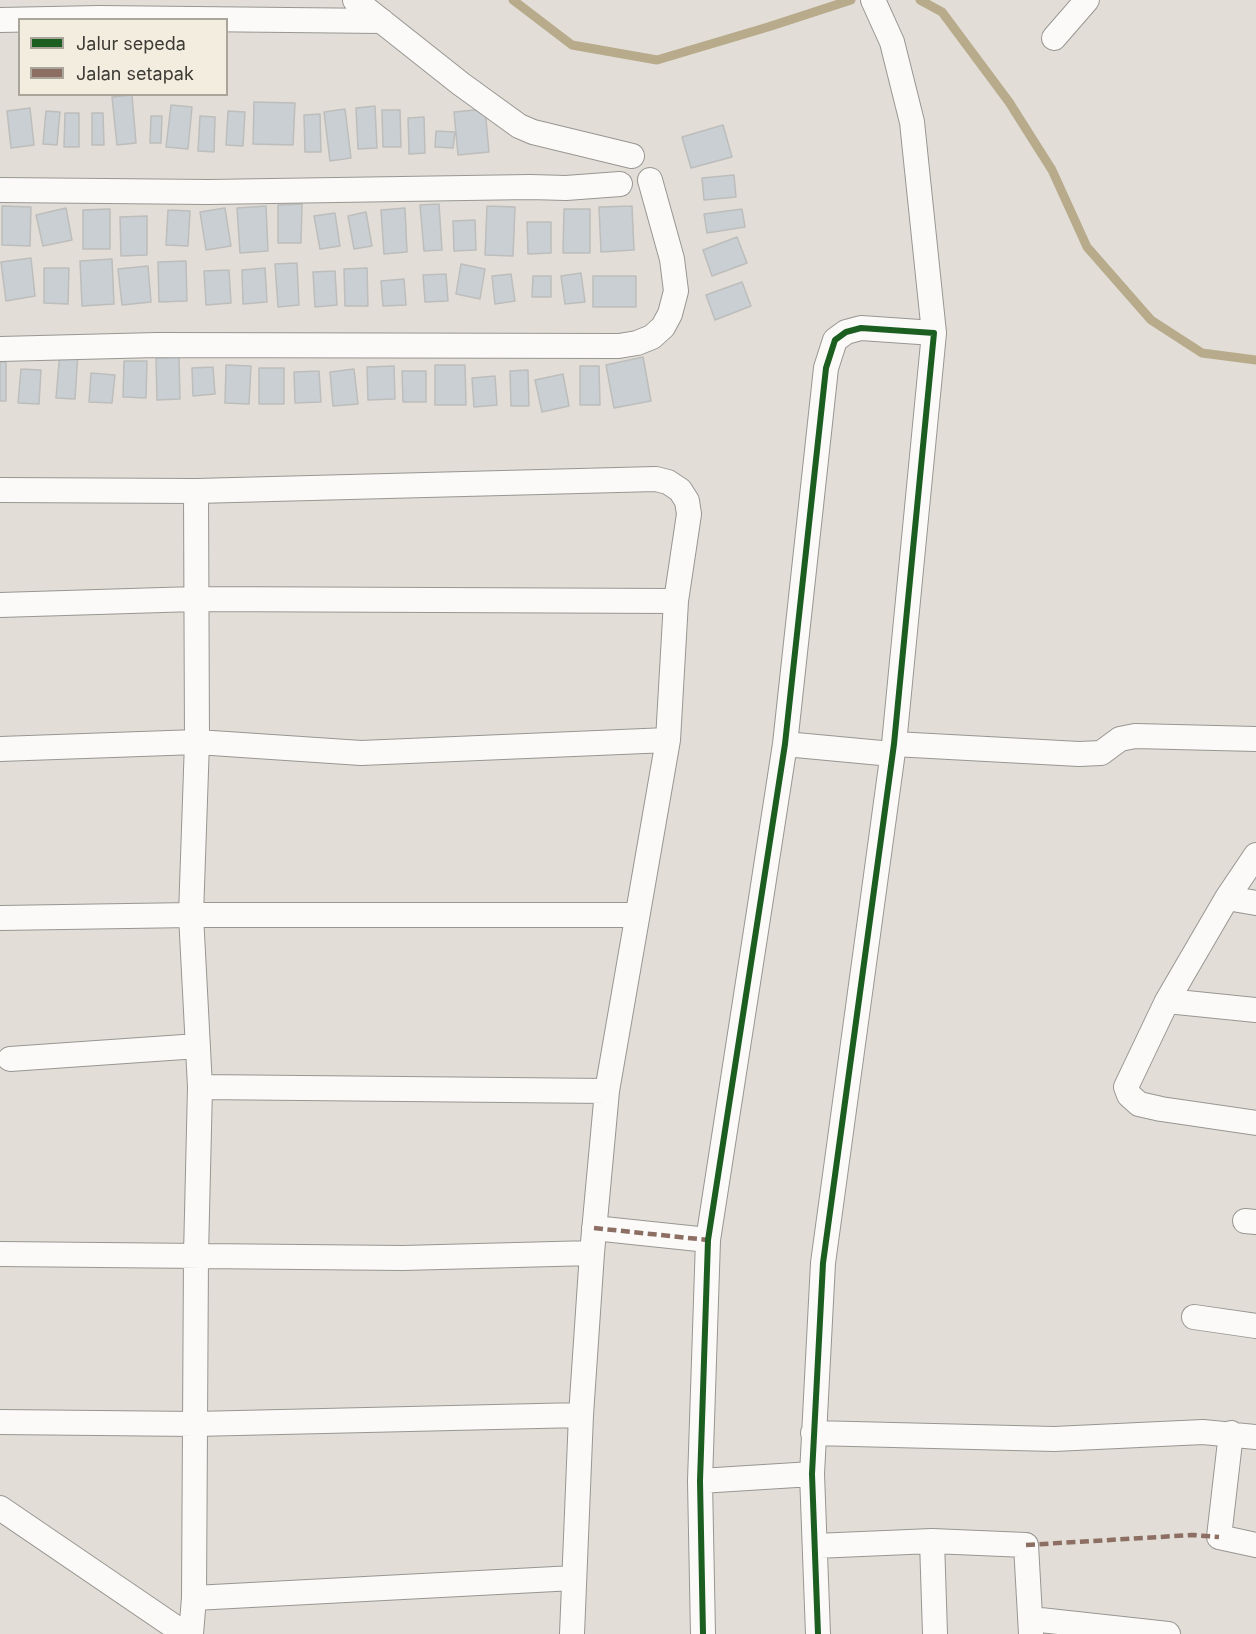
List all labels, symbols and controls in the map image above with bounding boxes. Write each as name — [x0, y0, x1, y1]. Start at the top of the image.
legend — [18, 18, 228, 96]
text: Jalur sepeda — [76, 33, 186, 54]
text: Jalan setapak — [76, 63, 194, 84]

